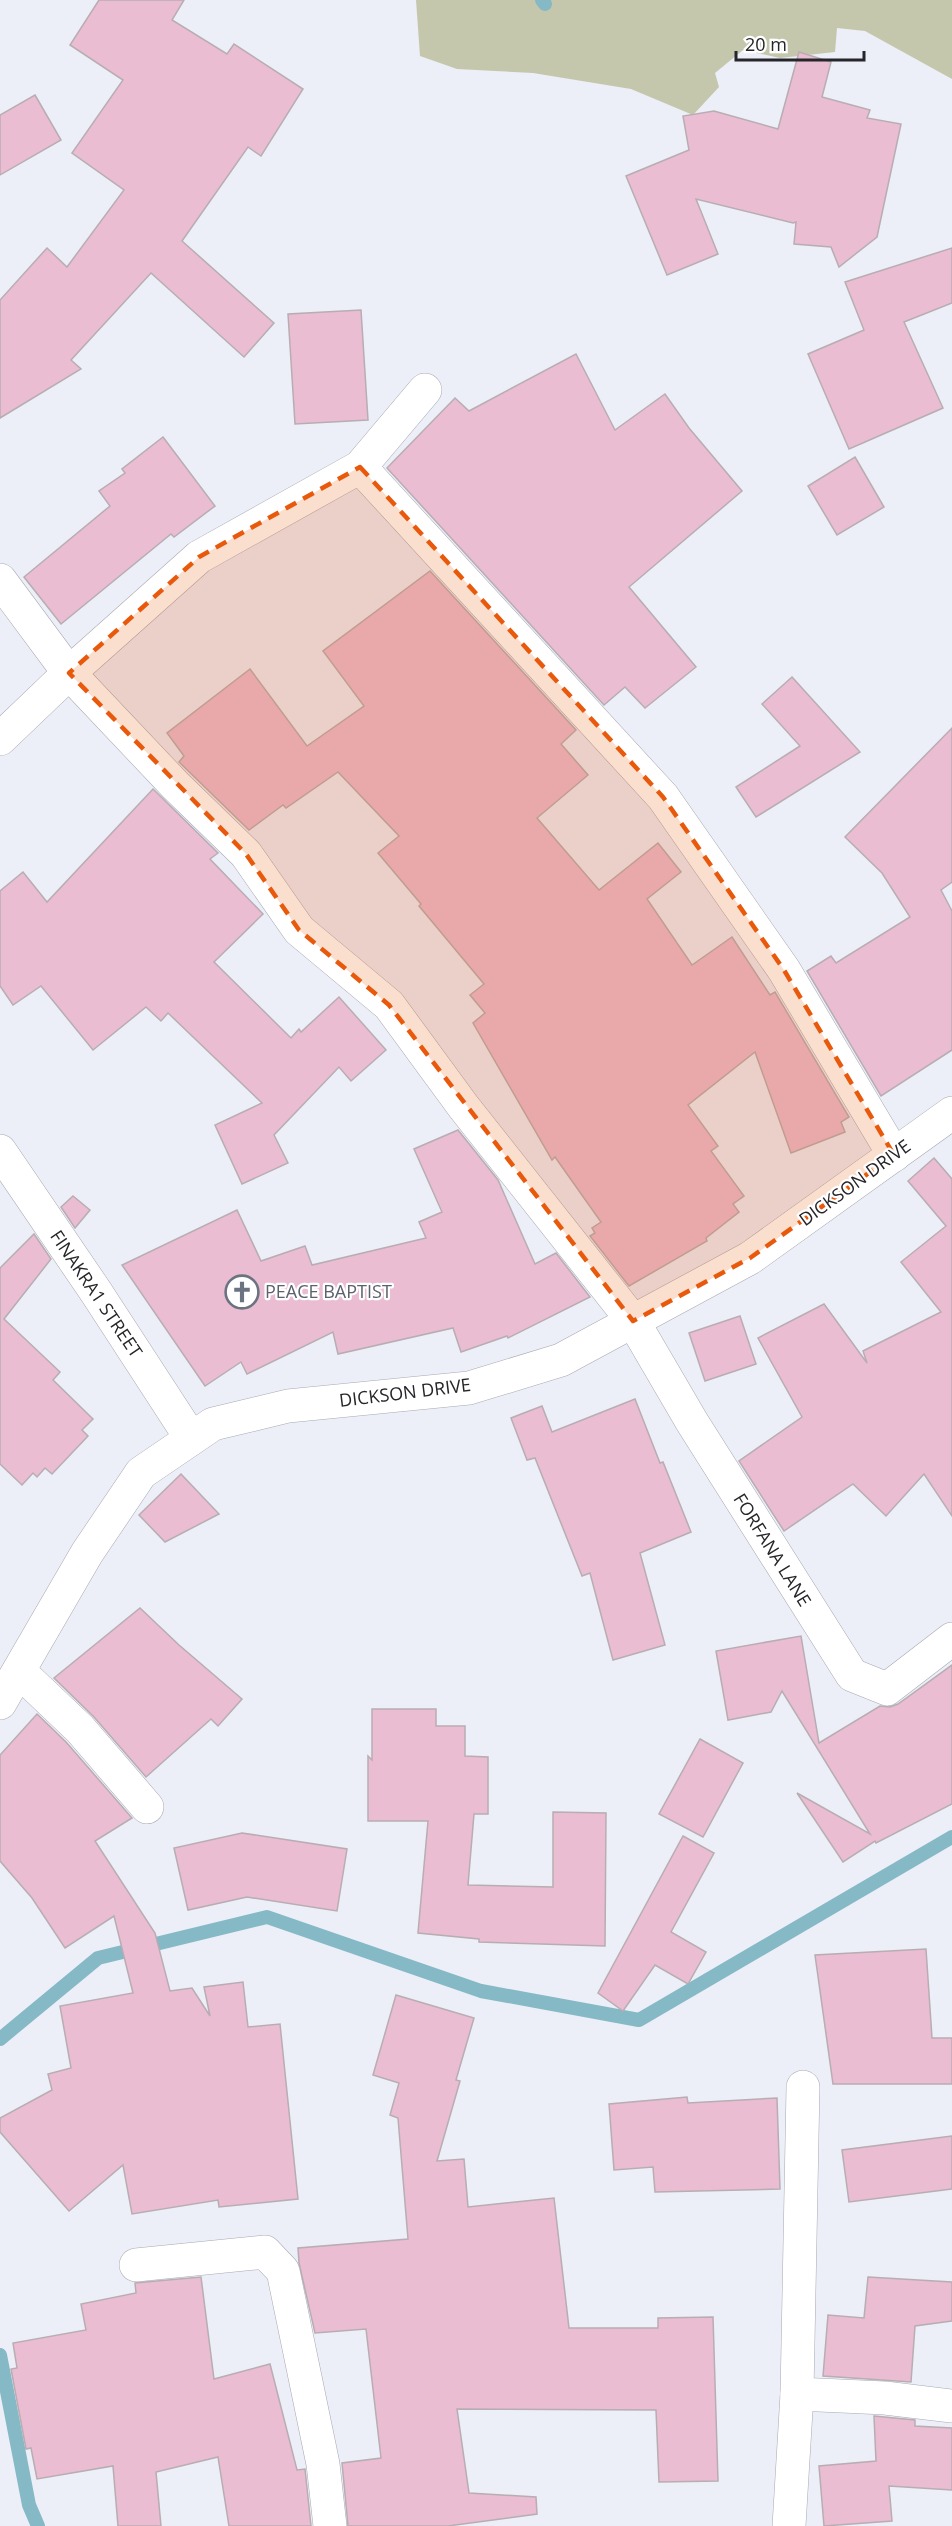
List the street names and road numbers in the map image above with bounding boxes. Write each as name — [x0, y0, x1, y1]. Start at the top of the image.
street label: DICKSON DRIVE — [794, 1134, 915, 1231]
street label: FINAKRA1 STREET — [45, 1225, 148, 1362]
street label: DICKSON DRIVE — [338, 1372, 472, 1412]
street label: FORFANA LANE — [728, 1488, 817, 1611]

